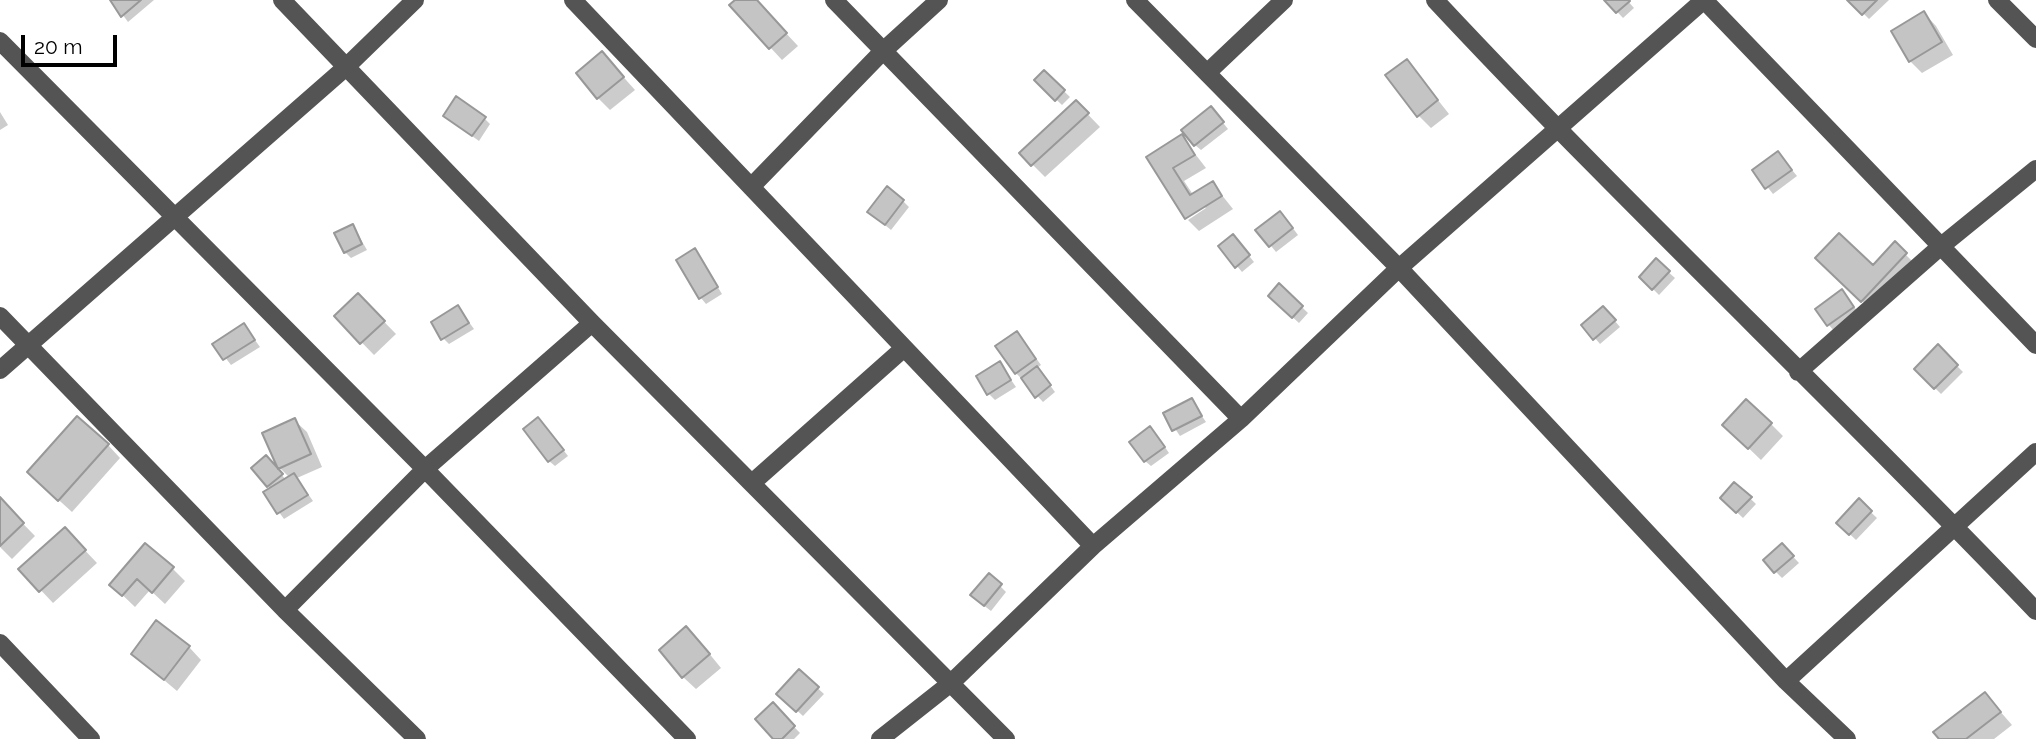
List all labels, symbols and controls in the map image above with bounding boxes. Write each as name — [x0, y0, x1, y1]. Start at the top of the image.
scale bar — [24, 21, 121, 65]
text: 20 m — [34, 34, 82, 59]

